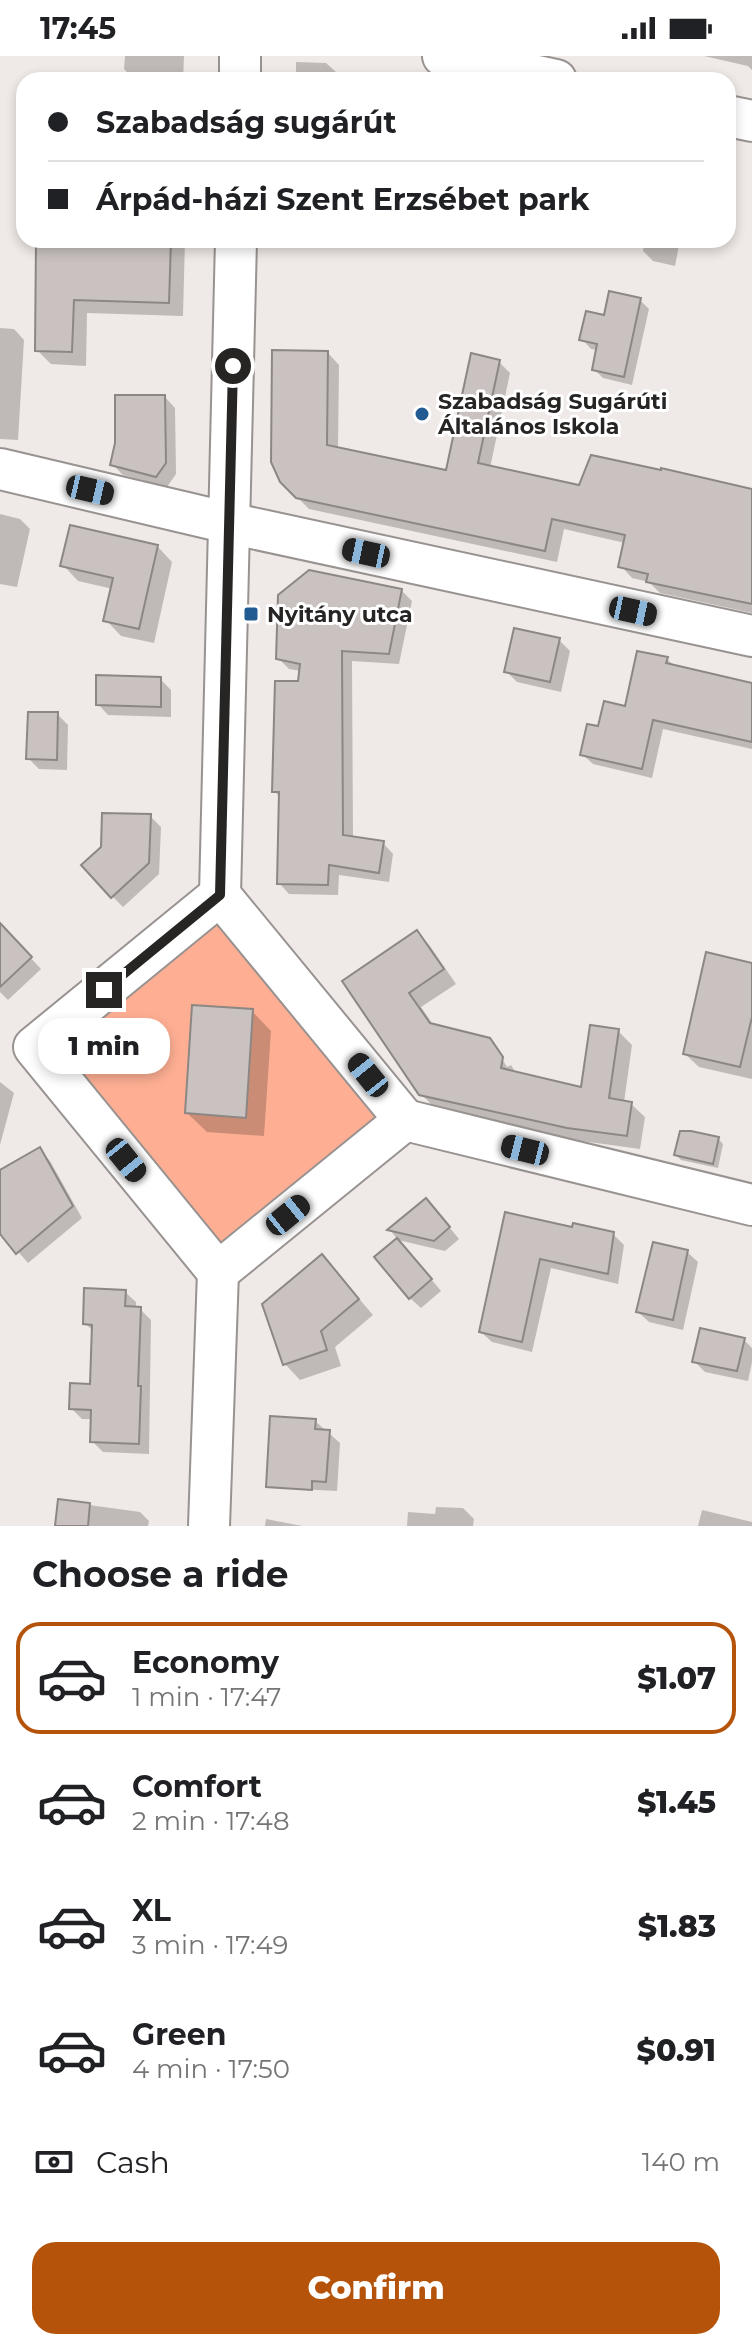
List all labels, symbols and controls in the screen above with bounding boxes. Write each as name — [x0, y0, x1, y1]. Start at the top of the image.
text: 17:45 — [40, 10, 116, 47]
text: Szabadság sugárút — [96, 104, 396, 141]
text: Árpád-házi Szent Erzsébet park — [96, 181, 589, 218]
route start — [215, 348, 251, 384]
place label: Szabadság Sugárúti Általános Iskola — [437, 388, 667, 440]
marker: Szabadság Sugárúti Általános Iskola — [413, 405, 431, 423]
car — [64, 473, 116, 507]
car — [340, 536, 392, 570]
car — [607, 594, 659, 628]
place label: Nyitány utca — [267, 601, 413, 628]
marker: Nyitány utca — [242, 605, 260, 623]
route end — [86, 972, 122, 1008]
callout: 1 min — [38, 1018, 170, 1074]
text: 1 min — [68, 1030, 140, 1062]
car — [344, 1049, 392, 1101]
car — [499, 1133, 551, 1167]
car — [102, 1134, 150, 1186]
car — [262, 1191, 314, 1239]
text: Choose a ride — [32, 1552, 289, 1596]
icon: car — [36, 1642, 108, 1714]
text: Economy — [132, 1644, 279, 1681]
text: $1.07 — [637, 1660, 716, 1697]
text: 1 min · 17:47 — [132, 1681, 281, 1713]
icon: car — [36, 1766, 108, 1838]
text: Comfort — [132, 1768, 262, 1805]
text: $1.45 — [637, 1784, 716, 1821]
text: 2 min · 17:48 — [132, 1805, 290, 1837]
icon: car — [36, 1890, 108, 1962]
text: XL — [132, 1892, 171, 1929]
text: $1.83 — [638, 1908, 716, 1945]
text: 3 min · 17:49 — [132, 1929, 288, 1961]
icon: car — [36, 2014, 108, 2086]
text: Green — [132, 2016, 226, 2053]
text: $0.91 — [637, 2032, 716, 2069]
text: 4 min · 17:50 — [132, 2053, 290, 2085]
icon: cash — [32, 2140, 76, 2184]
text: Cash — [96, 2144, 170, 2181]
text: 140 m — [642, 2146, 720, 2178]
button: Confirm — [32, 2242, 720, 2334]

